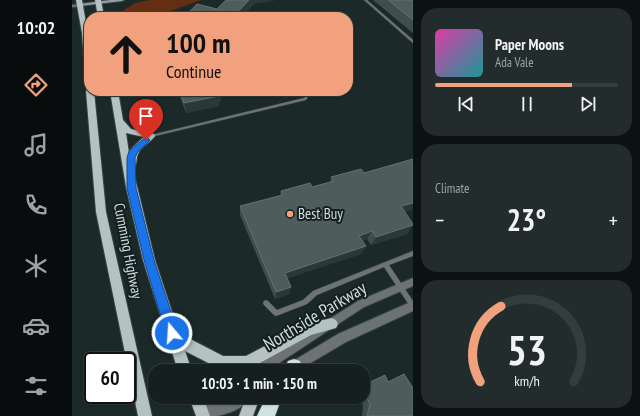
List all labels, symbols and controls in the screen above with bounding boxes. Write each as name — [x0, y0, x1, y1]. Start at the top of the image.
text: 10:02 — [17, 16, 55, 39]
text: 100 m — [166, 24, 230, 61]
icon: ahead — [100, 28, 152, 80]
text: Paper Moons — [495, 35, 564, 54]
text: Ada Vale — [495, 54, 534, 71]
text: Continue — [166, 60, 221, 83]
icon: directions — [22, 71, 50, 99]
icon: previous — [455, 93, 477, 115]
icon: pause — [516, 93, 538, 115]
icon: next — [577, 93, 599, 115]
pin — [129, 99, 163, 140]
icon: arrive — [135, 105, 157, 127]
icon: music — [22, 131, 50, 159]
text: Climate — [435, 180, 469, 197]
icon: phone — [22, 191, 50, 219]
text: 23° — [507, 200, 546, 239]
street label: Cumming Highway — [110, 201, 147, 301]
place label: Best Buy — [298, 204, 343, 223]
text: − — [435, 206, 444, 234]
text: + — [609, 206, 618, 234]
marker: Best Buy — [285, 209, 295, 219]
icon: climate — [22, 252, 50, 280]
street label: Northside Parkway — [259, 276, 371, 355]
icon: car — [22, 312, 50, 340]
position arrow — [151, 312, 193, 354]
text: 53 — [507, 323, 546, 376]
speed limit sign: 60 — [84, 352, 136, 404]
text: km/h — [514, 371, 539, 390]
icon: filters — [22, 372, 50, 400]
text: 10:03 · 1 min · 150 m — [201, 374, 317, 393]

